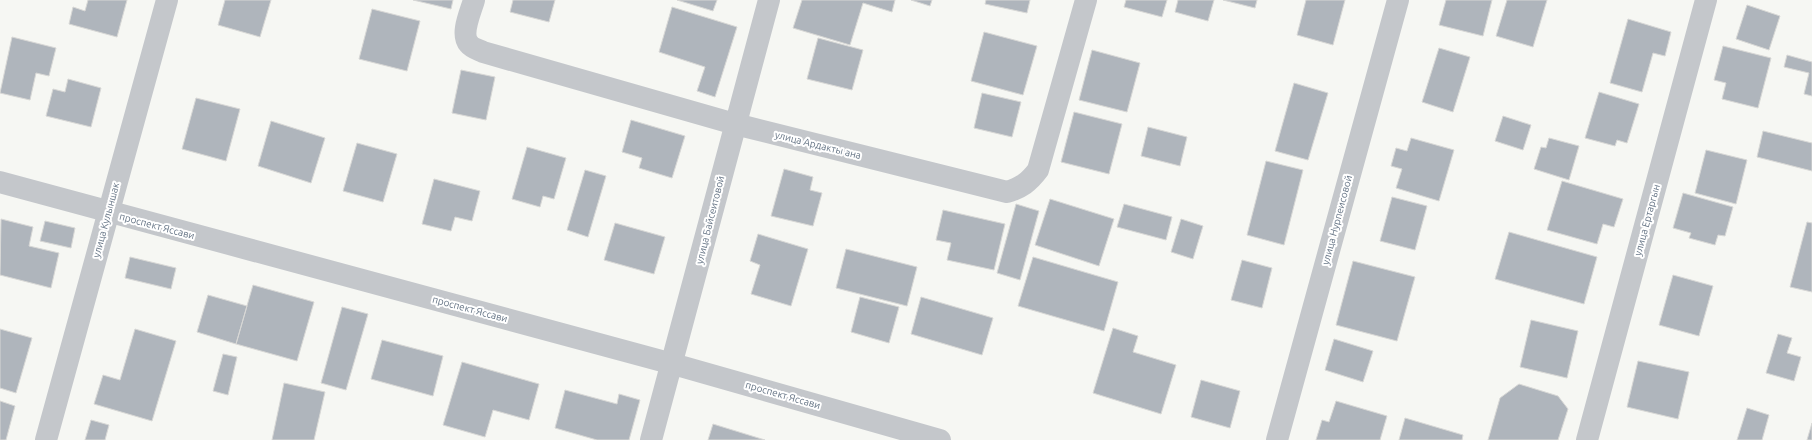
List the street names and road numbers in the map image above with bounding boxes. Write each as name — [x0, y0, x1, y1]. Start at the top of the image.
street label: улица Ардакты ана — [774, 129, 862, 161]
street label: улица Нурпеисовой — [1320, 174, 1354, 266]
street label: улица Байсеитовой — [694, 175, 726, 265]
street label: улица Кулыншак — [91, 181, 121, 259]
street label: улица Ертаргын — [1632, 183, 1662, 257]
street label: проспект Яссави — [118, 211, 196, 241]
street label: проспект Яссави — [431, 294, 509, 324]
street label: проспект Яссави — [744, 379, 822, 411]

